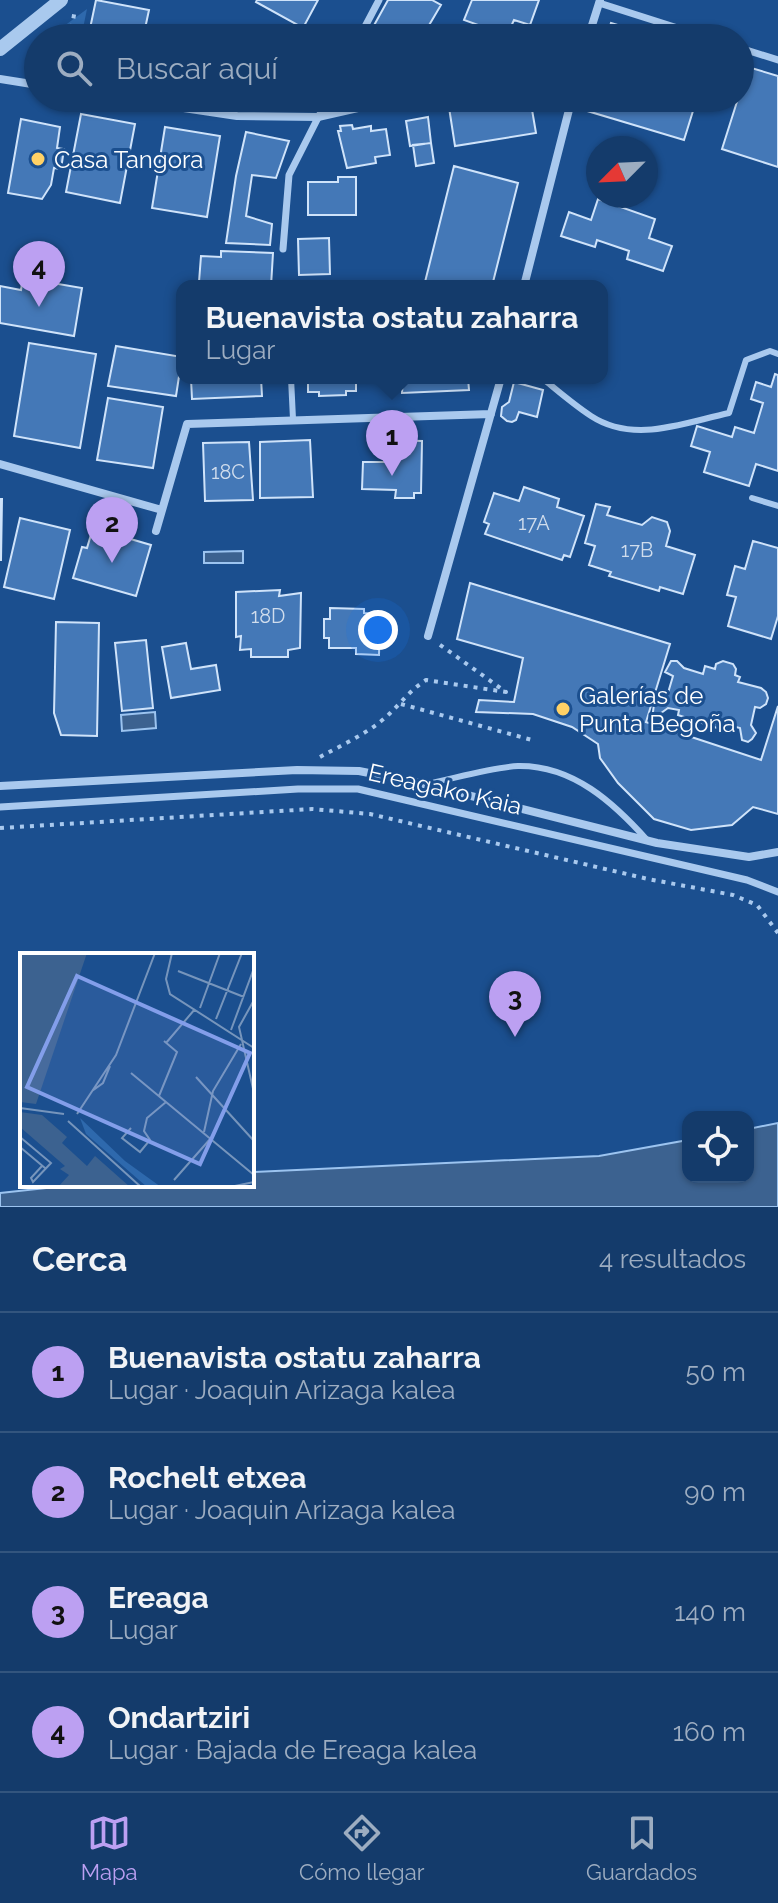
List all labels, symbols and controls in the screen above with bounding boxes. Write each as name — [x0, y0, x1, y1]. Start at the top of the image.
search box — [24, 24, 754, 112]
icon: search — [52, 46, 96, 90]
text: Buscar aquí — [116, 51, 278, 86]
north arrow — [586, 136, 658, 208]
place label: Casa Tangora — [54, 145, 203, 174]
marker: Casa Tangora — [29, 150, 47, 168]
pin: 4 — [13, 241, 65, 307]
popup — [176, 280, 608, 384]
text: Buenavista ostatu zaharra — [206, 300, 578, 335]
text: Lugar — [206, 335, 275, 365]
pin: 1 — [366, 410, 418, 476]
house number: 18C — [211, 460, 245, 484]
pin: 2 — [86, 497, 138, 563]
house number: 17A — [518, 511, 550, 535]
house number: 17B — [621, 538, 653, 562]
house number: 18D — [251, 604, 285, 628]
your location — [358, 610, 398, 650]
place label: Galerías de Punta Begoña — [579, 681, 736, 738]
marker: Galerías de Punta Begoña — [554, 700, 572, 718]
street label: Ereagako Kaia — [365, 757, 525, 821]
inset map — [20, 953, 254, 1187]
pin: 3 — [489, 971, 541, 1037]
map controls — [682, 1111, 754, 1183]
button: locate — [682, 1111, 754, 1183]
text: Cerca — [32, 1239, 127, 1279]
text: 4 resultados — [599, 1244, 746, 1274]
text: Buenavista ostatu zaharra — [108, 1340, 481, 1375]
text: 1 — [52, 1357, 64, 1387]
text: 50 m — [685, 1357, 746, 1387]
text: Lugar · Joaquin Arizaga kalea — [108, 1375, 455, 1405]
text: Rochelt etxea — [108, 1460, 306, 1495]
text: 2 — [51, 1477, 65, 1507]
text: 90 m — [684, 1477, 746, 1507]
text: Lugar · Joaquin Arizaga kalea — [108, 1495, 455, 1525]
text: Ereaga — [108, 1580, 209, 1615]
text: 3 — [51, 1597, 65, 1627]
text: 140 m — [674, 1597, 746, 1627]
text: Lugar — [108, 1615, 178, 1645]
text: Ondartziri — [108, 1700, 250, 1735]
text: 4 — [51, 1717, 65, 1747]
text: 160 m — [673, 1717, 746, 1747]
text: Lugar · Bajada de Ereaga kalea — [108, 1735, 477, 1765]
tab: Mapa — [81, 1811, 138, 1885]
tab: Cómo llegar — [299, 1811, 424, 1885]
tab: Guardados — [586, 1811, 697, 1885]

